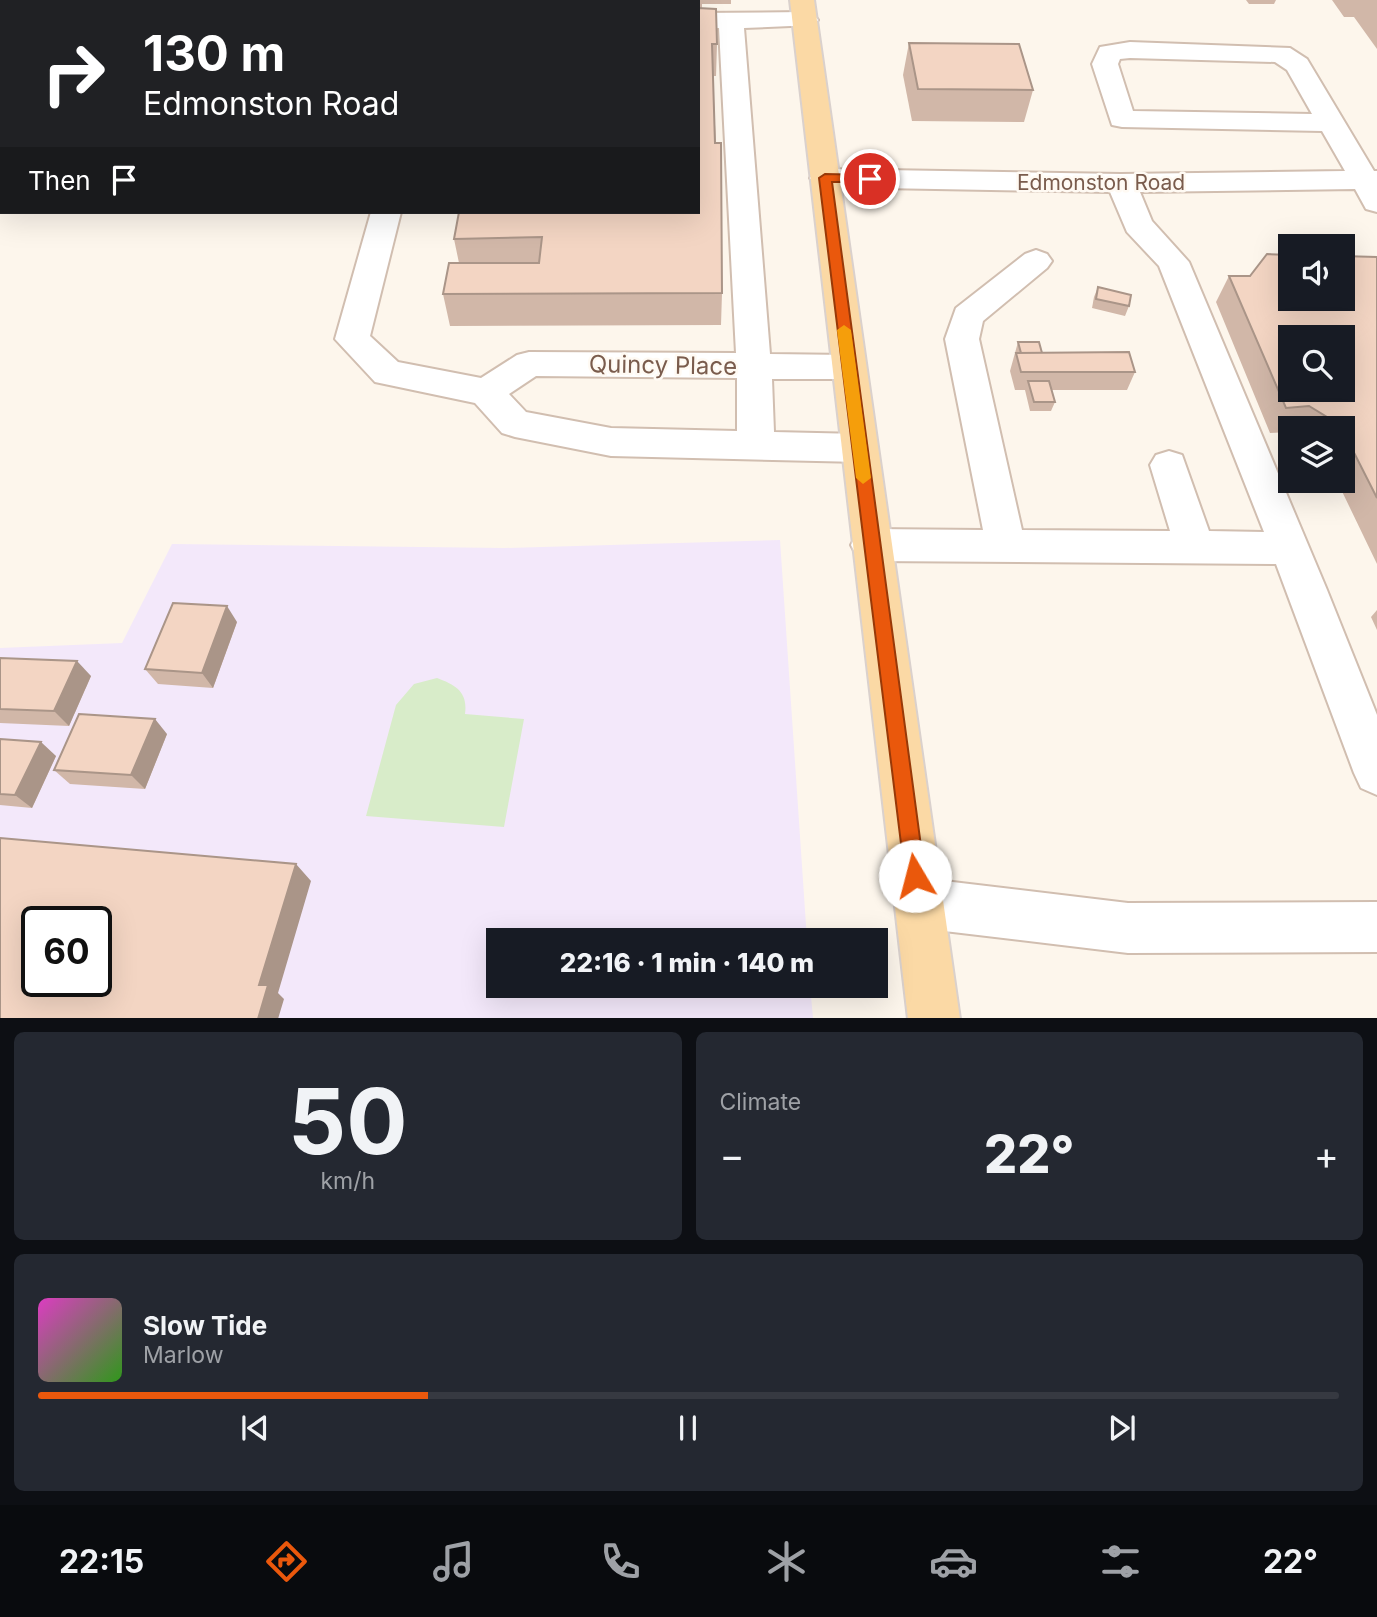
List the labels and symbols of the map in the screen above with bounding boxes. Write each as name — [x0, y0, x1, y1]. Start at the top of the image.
pin — [840, 149, 900, 209]
street label: Edmonston Road — [1017, 170, 1185, 195]
street label: Quincy Place — [589, 349, 737, 381]
position arrow — [878, 839, 952, 913]
speed limit sign: 60 — [21, 906, 112, 997]

